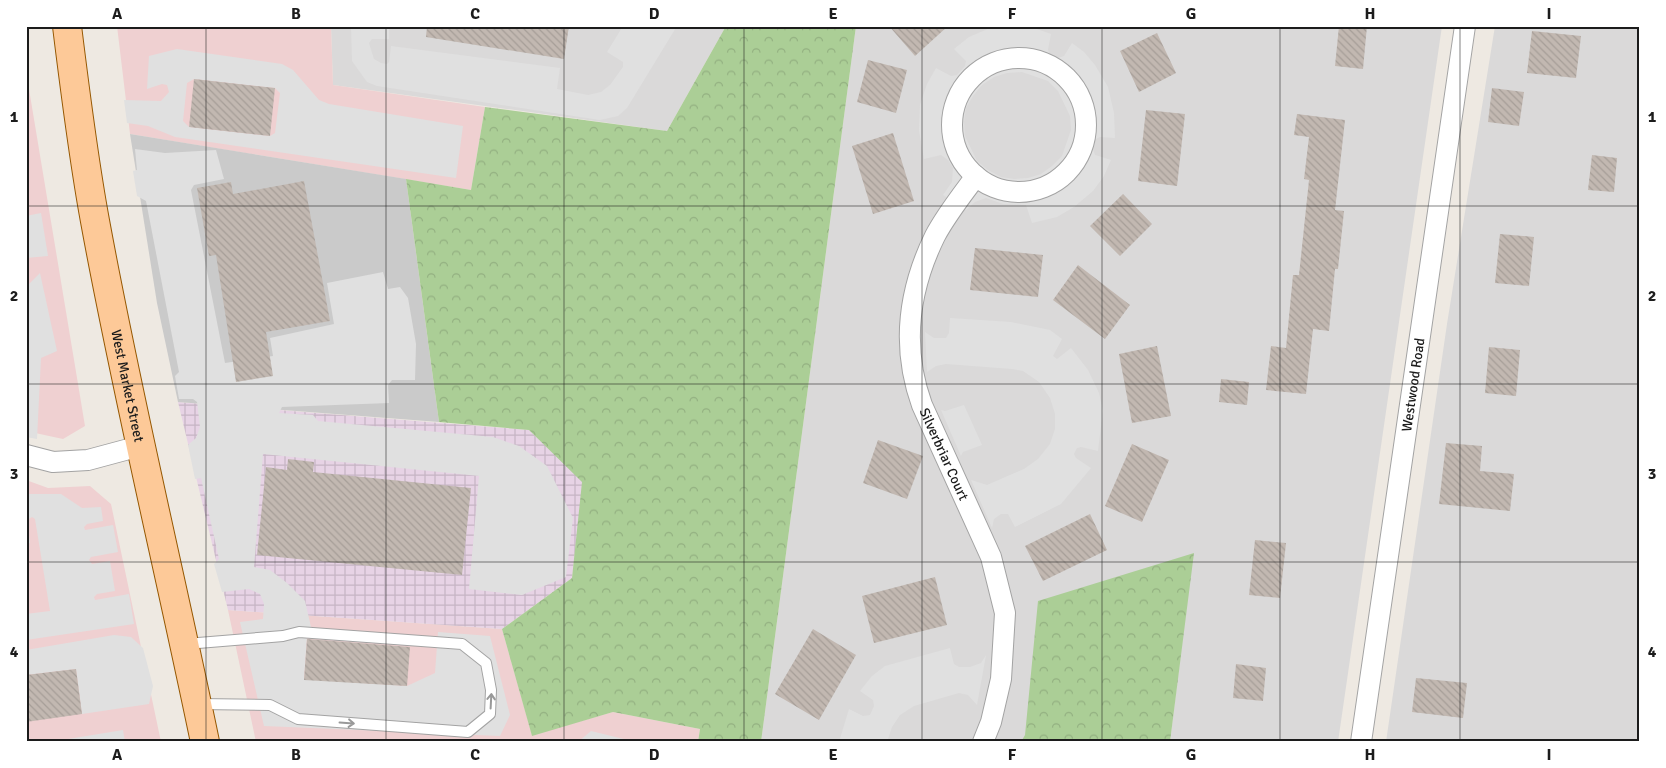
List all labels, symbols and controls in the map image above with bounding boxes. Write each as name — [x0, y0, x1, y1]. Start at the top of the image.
text: A — [112, 4, 123, 24]
text: B — [291, 4, 301, 24]
text: C — [470, 4, 480, 24]
text: D — [649, 4, 660, 24]
text: E — [828, 4, 838, 24]
text: F — [1008, 4, 1017, 24]
text: G — [1186, 4, 1196, 24]
text: H — [1365, 4, 1375, 24]
text: I — [1546, 4, 1552, 24]
text: 1 — [10, 107, 19, 127]
text: 1 — [1648, 107, 1657, 127]
text: 2 — [10, 286, 18, 306]
text: 2 — [1648, 286, 1656, 306]
street label: West Market Street — [107, 328, 148, 444]
street label: Westwood Road — [1398, 337, 1429, 433]
street label: Silverbriar Court — [915, 405, 972, 503]
text: 3 — [10, 464, 18, 484]
text: 3 — [1648, 464, 1656, 484]
text: 4 — [10, 642, 19, 662]
text: 4 — [1648, 642, 1657, 662]
one-way arrow — [486, 693, 495, 709]
one-way arrow — [339, 718, 355, 727]
text: A — [112, 745, 123, 765]
text: B — [291, 745, 301, 765]
text: C — [470, 745, 480, 765]
text: D — [649, 745, 660, 765]
text: E — [828, 745, 838, 765]
text: F — [1008, 745, 1017, 765]
text: G — [1186, 745, 1196, 765]
text: H — [1365, 745, 1375, 765]
text: I — [1546, 745, 1552, 765]

